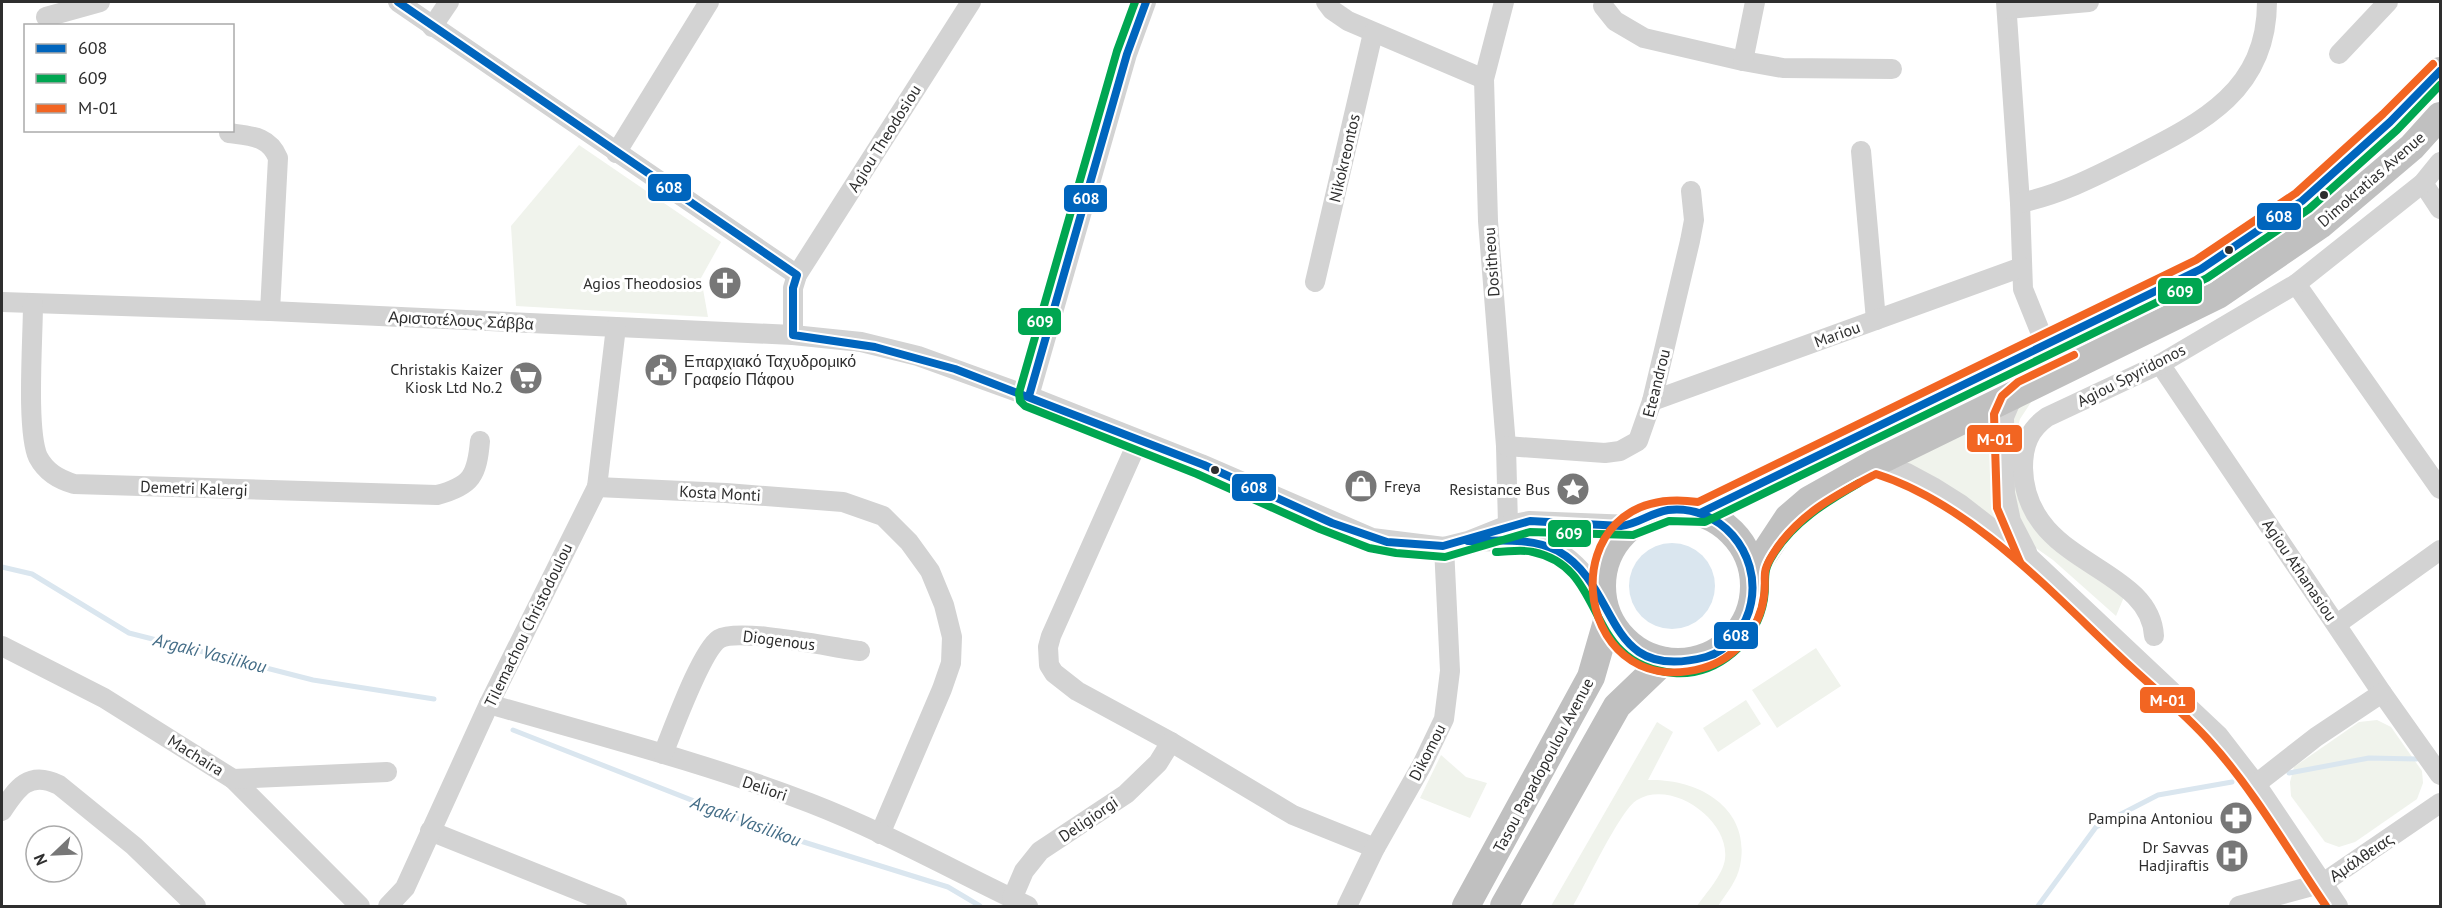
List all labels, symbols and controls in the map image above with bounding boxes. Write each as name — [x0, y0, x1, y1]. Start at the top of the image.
legend — [24, 24, 234, 132]
text: 608 — [78, 36, 107, 59]
text: 609 — [78, 66, 107, 89]
street label: Agiou Theodosiou — [843, 81, 925, 195]
text: M-01 — [78, 96, 118, 119]
street label: Nikokreontos — [1324, 112, 1364, 204]
street label: Dimokratias Avenue — [2313, 127, 2429, 231]
line badge: 608 — [647, 173, 692, 202]
text: 608 — [655, 177, 683, 197]
line badge: 608 — [1063, 184, 1108, 213]
text: 608 — [1072, 188, 1100, 208]
unlabelled marker — [2318, 189, 2330, 201]
line badge: 608 — [2256, 202, 2302, 231]
text: 608 — [2265, 206, 2293, 226]
street label: Dositheou — [1479, 227, 1503, 297]
unlabelled marker — [2223, 244, 2235, 256]
church icon: Agios Theodosios — [707, 265, 743, 301]
place label: Agios Theodosios — [583, 273, 702, 293]
line badge: 609 — [2157, 277, 2203, 305]
text: 609 — [2166, 281, 2194, 301]
street label: Αριστοτέλους Σάββα — [388, 306, 534, 334]
line badge: 609 — [1017, 307, 1062, 336]
text: 609 — [1026, 311, 1054, 331]
street label: Mariou — [1811, 316, 1863, 352]
street label: Agiou Spyridonos — [2073, 339, 2189, 411]
street label: Eteandrou — [1638, 347, 1674, 419]
place label: Επαρχιακό Ταχυδρομικό Γραφείο Πάφου — [684, 351, 856, 389]
public building icon: Επαρχιακό Ταχυδρομικό Γραφείο Πάφου — [643, 352, 679, 388]
place label: Christakis Kaizer Kiosk Ltd No.2 — [390, 359, 504, 397]
supermarket icon: Christakis Kaizer Kiosk Ltd No.2 — [508, 360, 544, 396]
line badge: M-01 — [1966, 424, 2023, 453]
text: M-01 — [1977, 429, 2013, 449]
unlabelled marker — [1209, 464, 1221, 476]
shop icon: Freya — [1343, 468, 1379, 504]
place icon: Resistance Bus — [1555, 471, 1591, 507]
line badge: 608 — [1231, 473, 1277, 502]
street label: Demetri Kalergi — [140, 476, 248, 500]
place label: Freya — [1384, 476, 1421, 496]
text: 608 — [1240, 477, 1268, 497]
place label: Resistance Bus — [1449, 479, 1550, 499]
street label: Kosta Monti — [679, 481, 761, 505]
street label: Agiou Athanasiou — [2258, 515, 2342, 625]
line badge: 609 — [1547, 519, 1592, 548]
text: 609 — [1555, 523, 1583, 543]
street label: Tilemachou Christodoulou — [480, 540, 576, 710]
line badge: 608 — [1713, 621, 1759, 650]
text: 608 — [1722, 625, 1750, 645]
street label: Diogenous — [742, 626, 817, 654]
water label: Argaki Vasilikou — [150, 628, 269, 678]
street label: Tasou Papadopoulou Avenue — [1488, 674, 1598, 856]
line badge: M-01 — [2139, 686, 2196, 714]
text: M-01 — [2150, 690, 2186, 710]
street label: Dikomou — [1404, 720, 1450, 784]
street label: Machaira — [164, 730, 228, 780]
street label: Deliori — [740, 771, 790, 805]
water label: Argaki Vasilikou — [687, 790, 804, 852]
street label: Deligiorgi — [1054, 792, 1122, 846]
pharmacy icon: Pampina Antoniou — [2218, 800, 2254, 836]
place label: Pampina Antoniou — [2088, 808, 2213, 828]
north arrow — [24, 824, 84, 884]
street label: Αμάλθειας — [2325, 828, 2397, 886]
place label: Dr Savvas Hadjiraftis — [2138, 837, 2209, 875]
hospital icon: Dr Savvas Hadjiraftis — [2214, 838, 2250, 874]
text: N — [29, 851, 51, 869]

